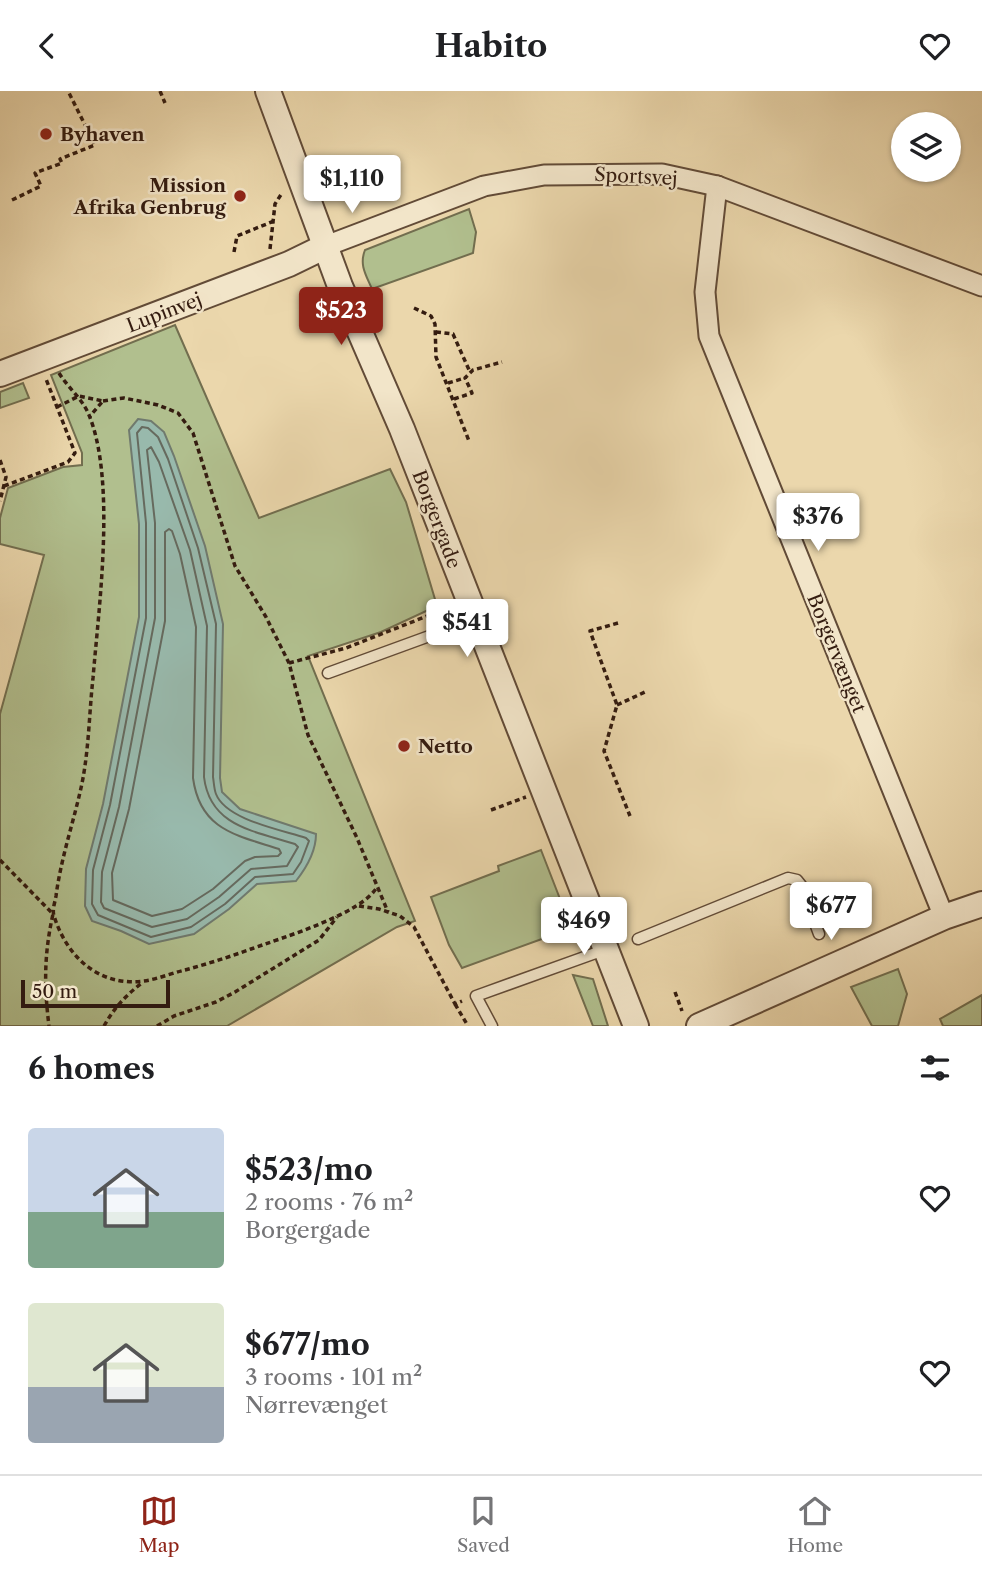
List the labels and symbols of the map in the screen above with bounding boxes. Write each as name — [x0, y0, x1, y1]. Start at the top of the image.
place label: Byhaven — [60, 123, 145, 146]
marker: Byhaven — [38, 126, 54, 142]
pin: $1,110 — [295, 155, 409, 215]
street label: Sportsvej — [594, 163, 678, 190]
place label: Mission Afrika Genbrug — [73, 174, 227, 219]
marker: Mission Afrika Genbrug — [232, 188, 248, 204]
pin: $523 — [300, 287, 382, 347]
street label: Lupinvej — [123, 288, 205, 337]
street label: Borgergade — [407, 467, 466, 572]
pin: $376 — [777, 493, 859, 553]
street label: Borgervænget — [802, 590, 871, 716]
pin: $541 — [426, 599, 508, 659]
place label: Netto — [418, 735, 473, 758]
marker: Netto — [396, 738, 412, 754]
pin: $677 — [790, 883, 872, 942]
pin: $469 — [543, 897, 625, 957]
scale bar — [21, 977, 170, 1009]

